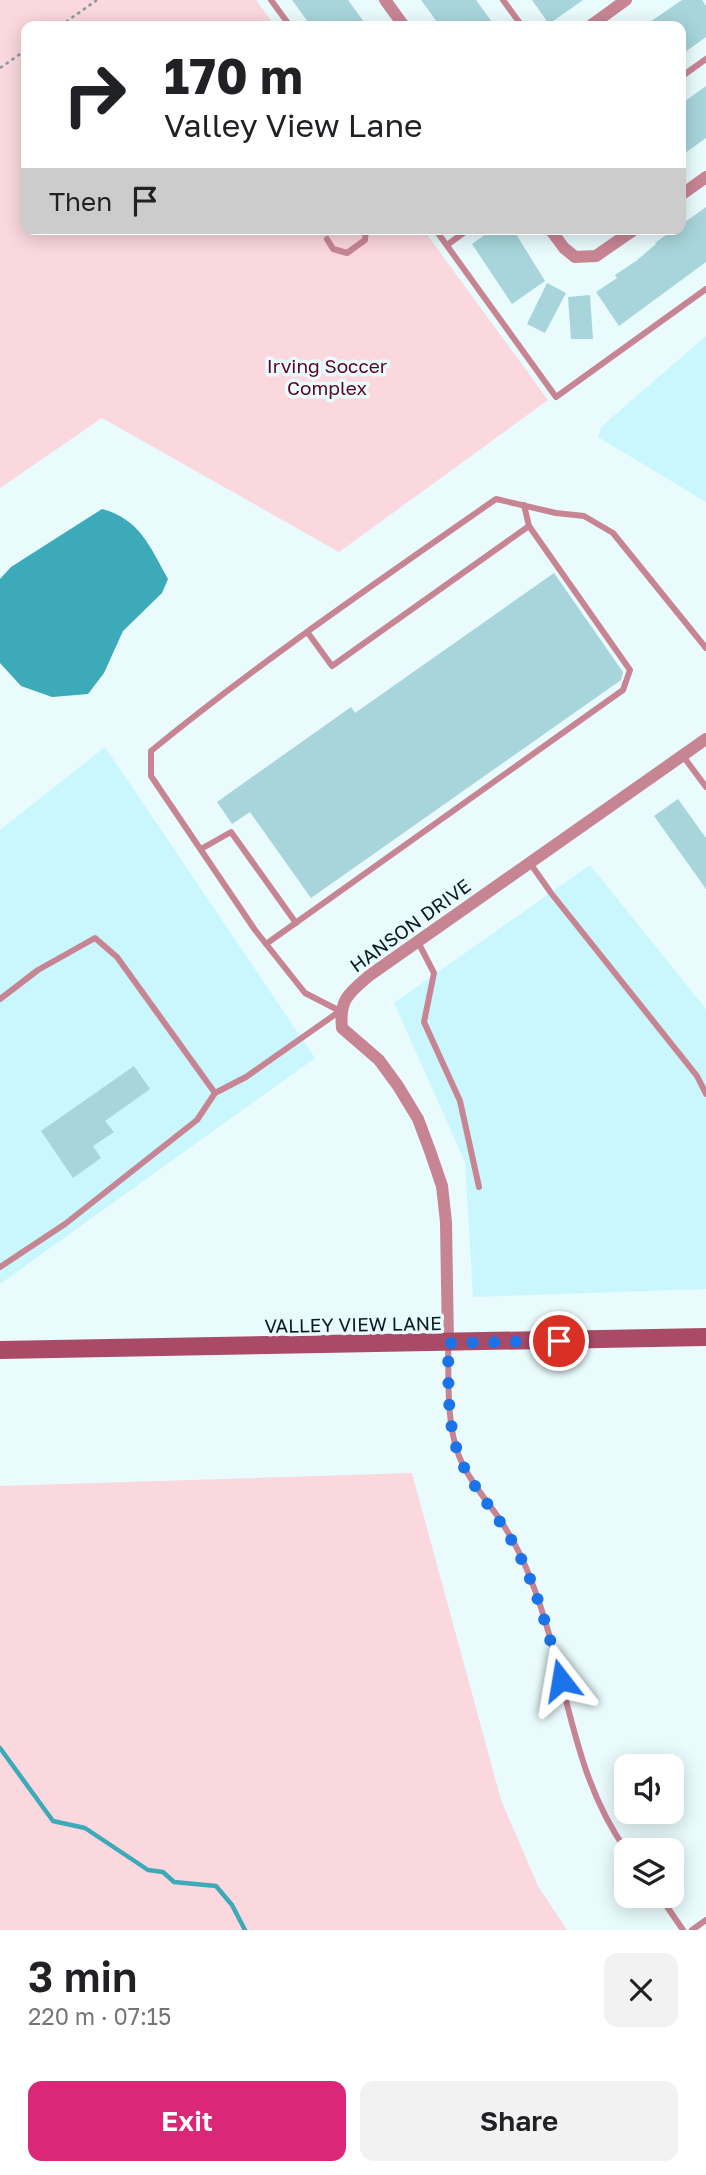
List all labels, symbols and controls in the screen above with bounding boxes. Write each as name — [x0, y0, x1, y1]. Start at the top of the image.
text: 170 m — [164, 46, 303, 105]
icon: right — [49, 49, 140, 140]
text: Valley View Lane — [164, 106, 423, 144]
icon: arrive — [126, 182, 164, 220]
text: Then — [49, 186, 112, 217]
park label: Irving Soccer Complex — [267, 354, 388, 399]
street label: HANSON DRIVE — [345, 874, 475, 976]
street label: VALLEY VIEW LANE — [264, 1311, 442, 1337]
pin — [529, 1311, 589, 1371]
icon: arrive — [540, 1322, 578, 1360]
position arrow — [524, 1643, 598, 1717]
map controls — [614, 1754, 684, 1908]
button: sound — [614, 1754, 684, 1824]
button: layers — [614, 1838, 684, 1908]
text: 3 min — [28, 1951, 137, 2001]
button: close — [604, 1953, 678, 2027]
text: 220 m · 07:15 — [28, 2002, 171, 2030]
button: Exit — [28, 2081, 346, 2161]
button: Share — [360, 2081, 678, 2161]

